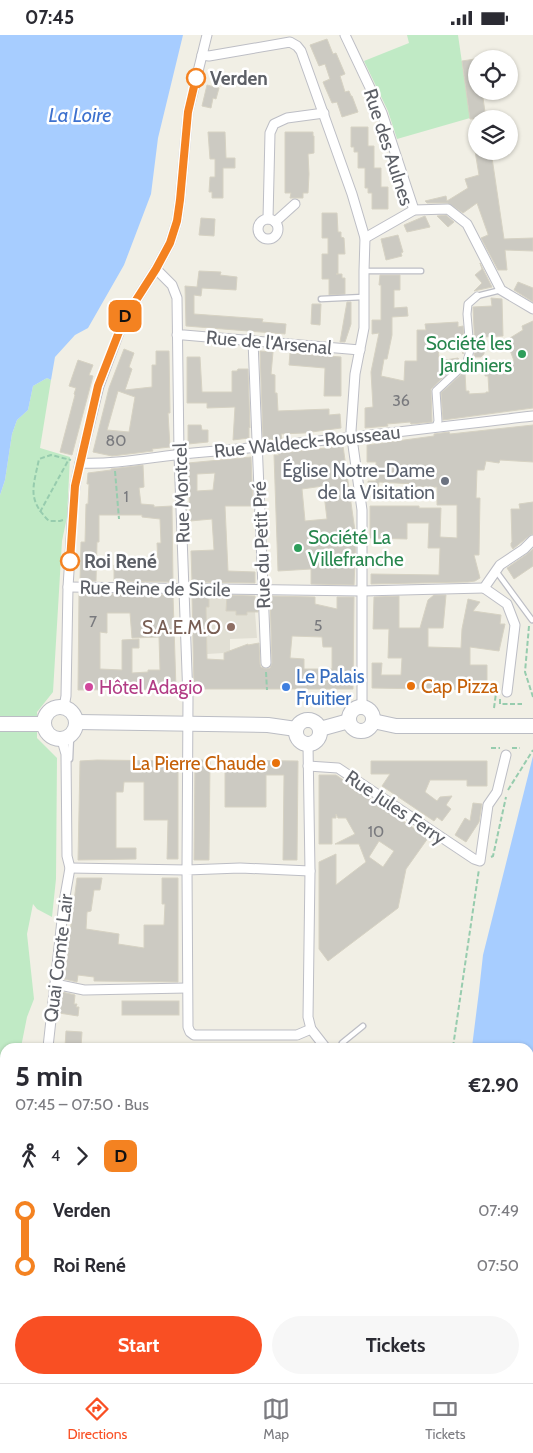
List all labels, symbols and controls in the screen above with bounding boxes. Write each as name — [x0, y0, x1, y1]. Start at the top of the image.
text: 07:45 — [25, 6, 74, 29]
map controls — [468, 50, 518, 160]
button: locate — [468, 50, 518, 100]
place label: Verden — [210, 67, 268, 90]
marker: Verden — [186, 68, 206, 88]
street label: Rue des Aulnes — [359, 86, 418, 209]
water label: La Loire — [49, 103, 111, 127]
button: layers — [468, 110, 518, 160]
line badge: D — [109, 300, 141, 332]
text: D — [119, 305, 131, 327]
street label: Rue de l'Arsenal — [205, 326, 333, 359]
place label: Société les Jardiniers — [426, 332, 512, 377]
marker: Société les Jardiniers — [516, 348, 528, 360]
house number: 36 — [392, 391, 410, 410]
street label: Rue Waldeck-Rousseau — [213, 420, 401, 463]
house number: 80 — [106, 431, 126, 450]
street label: Rue Montcel — [168, 442, 195, 544]
place label: Église Notre-Dame de la Visitation — [282, 458, 435, 504]
marker: Église Notre-Dame de la Visitation — [439, 475, 451, 487]
street label: Rue du Petit Pré — [248, 481, 275, 609]
house number: 1 — [123, 487, 129, 506]
place label: Société La Villefranche — [308, 526, 404, 571]
marker: Société La Villefranche — [292, 542, 304, 554]
place label: Roi René — [84, 550, 157, 573]
marker: Roi René — [60, 551, 80, 571]
street label: Rue Reine de Sicile — [79, 576, 231, 601]
house number: 7 — [89, 612, 97, 631]
place label: S.A.E.M.O — [142, 616, 221, 639]
house number: 5 — [314, 616, 322, 635]
marker: S.A.E.M.O — [225, 621, 237, 633]
place label: Le Palais Fruitier — [296, 665, 365, 710]
place label: Cap Pizza — [421, 675, 498, 698]
place label: Hôtel Adagio — [99, 676, 203, 699]
marker: Cap Pizza — [405, 680, 417, 692]
marker: Hôtel Adagio — [83, 681, 95, 693]
marker: Le Palais Fruitier — [280, 681, 292, 693]
place label: La Pierre Chaude — [131, 752, 266, 775]
marker: La Pierre Chaude — [270, 757, 282, 769]
street label: Rue Jules Ferry — [341, 765, 451, 850]
house number: 10 — [368, 822, 384, 841]
street label: Quai Comte Lair — [39, 892, 78, 1024]
text: 5 min — [15, 1059, 83, 1093]
text: €2.90 — [469, 1074, 519, 1097]
text: 07:45 – 07:50 · Bus — [15, 1095, 149, 1114]
icon: walk — [15, 1142, 43, 1170]
icon: forward — [68, 1142, 96, 1170]
text: D — [114, 1145, 127, 1167]
text: 4 — [51, 1146, 60, 1165]
text: Verden — [53, 1199, 111, 1222]
text: 07:49 — [478, 1201, 519, 1220]
text: Roi René — [53, 1254, 126, 1277]
text: 07:50 — [477, 1256, 519, 1275]
button: Start — [15, 1316, 262, 1374]
button: Tickets — [272, 1316, 519, 1374]
tab: Directions — [67, 1395, 127, 1443]
tab: Map — [262, 1395, 290, 1443]
tab: Tickets — [425, 1395, 466, 1443]

